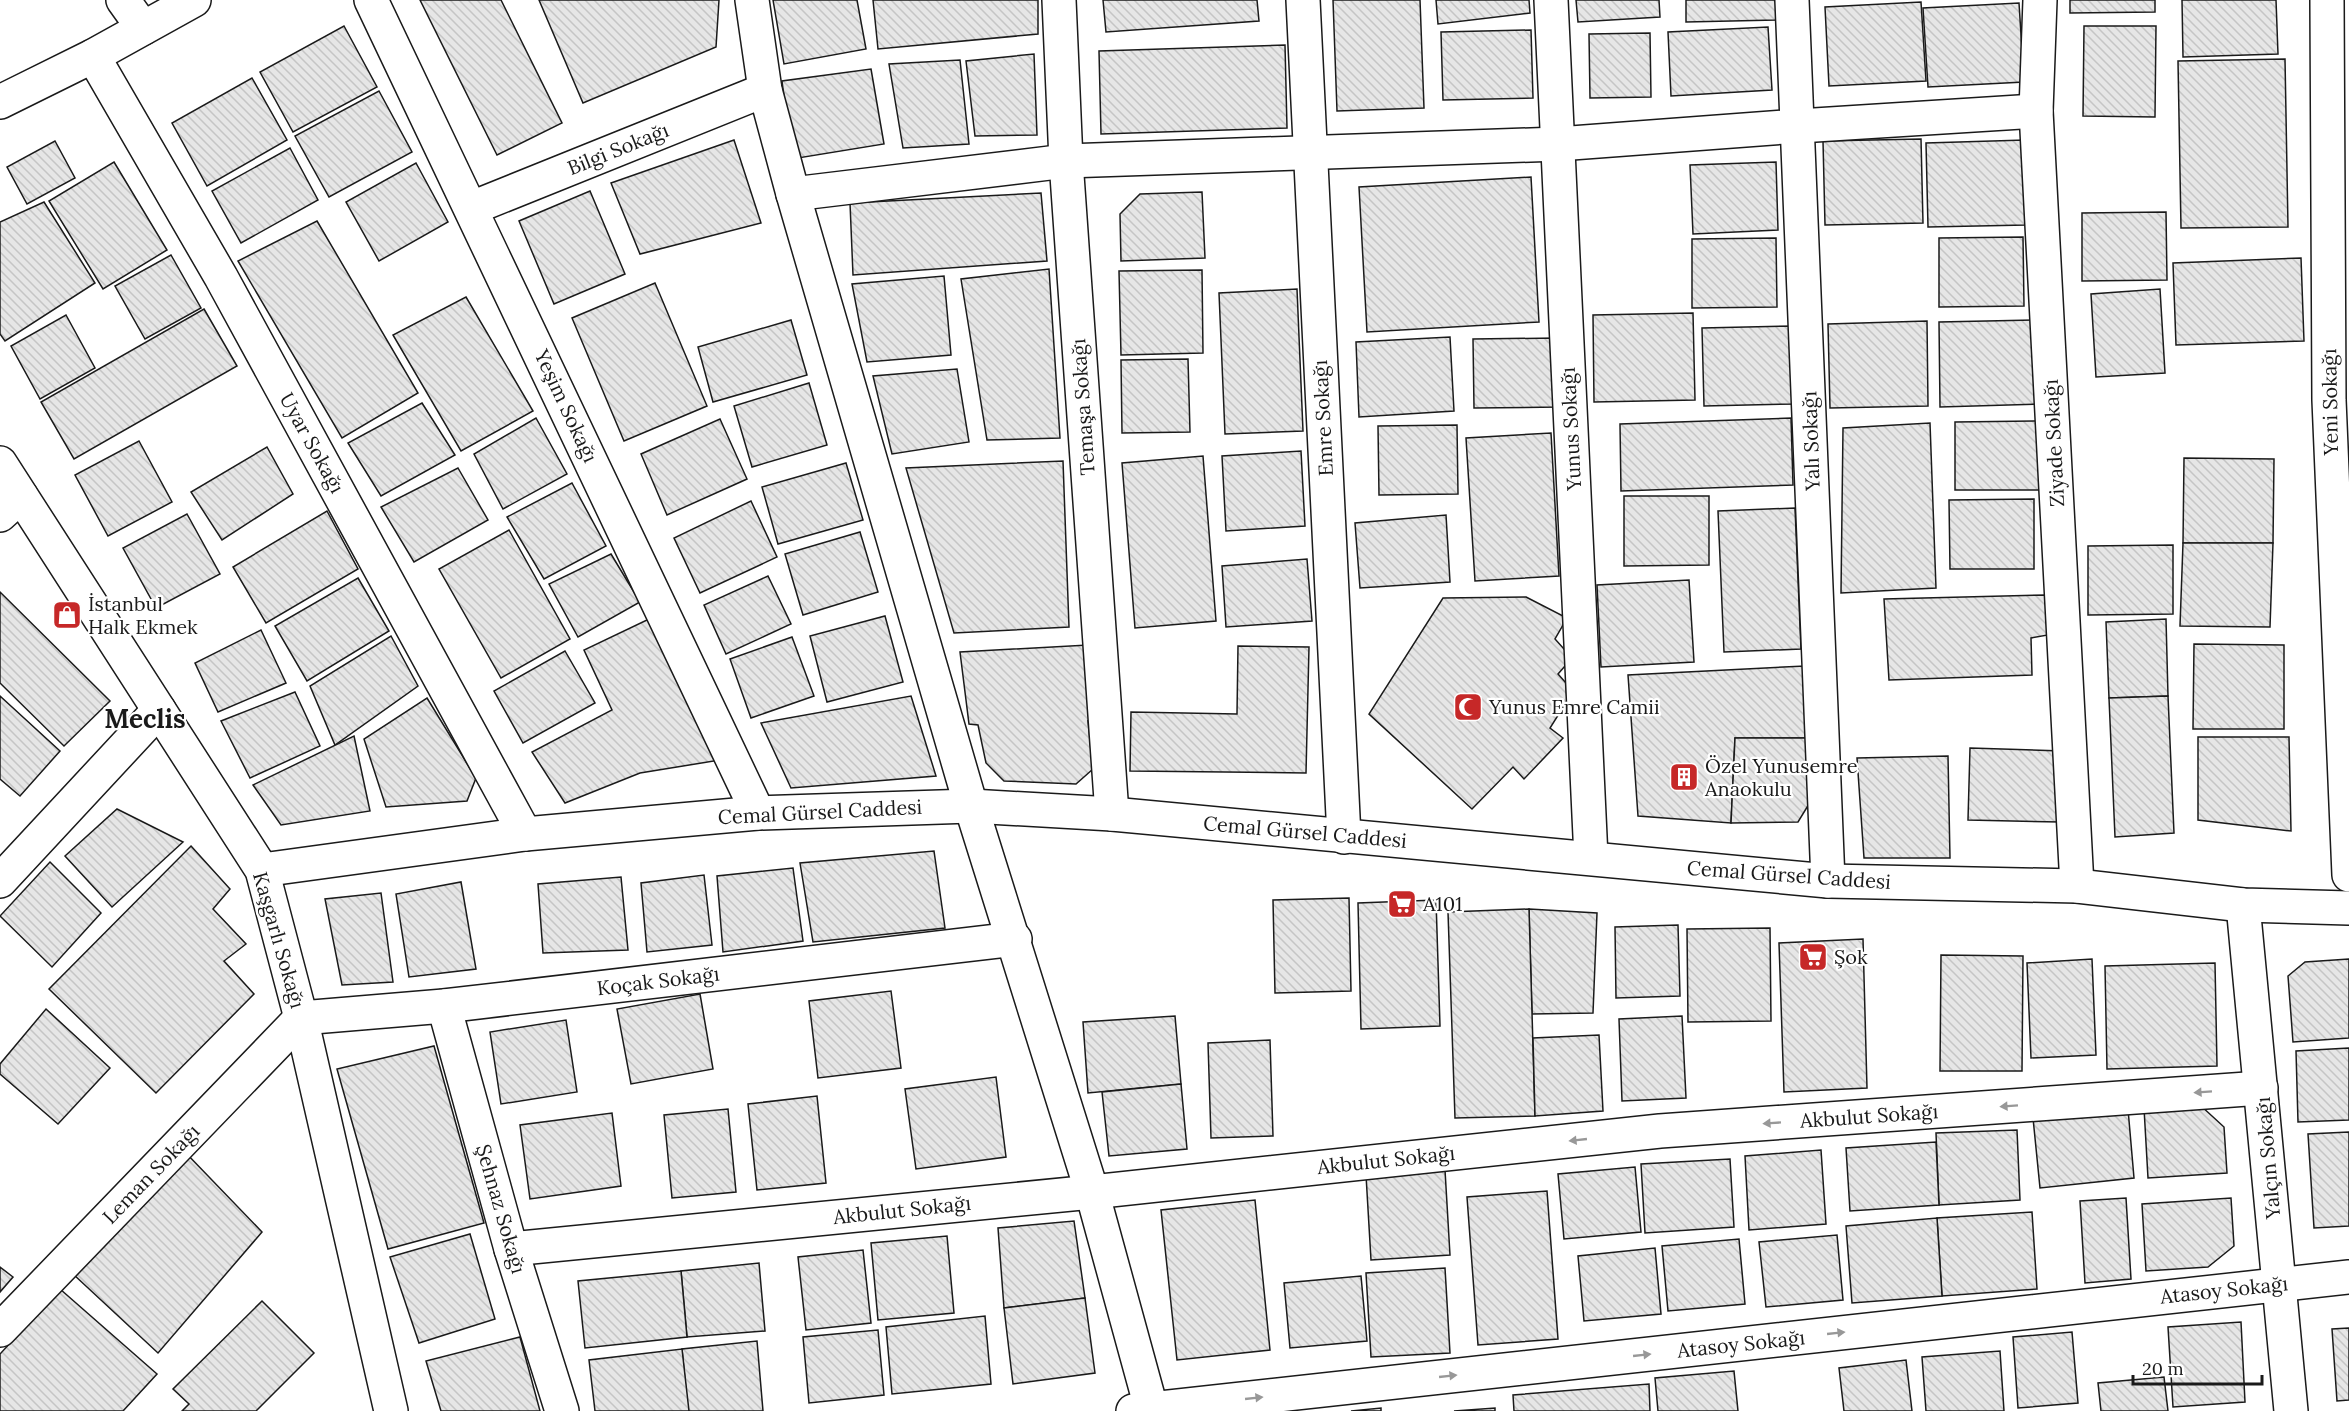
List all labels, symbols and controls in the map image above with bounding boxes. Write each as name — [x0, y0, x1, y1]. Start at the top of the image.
street label: Bilgi Sokağı — [564, 117, 672, 180]
street label: Temaşa Sokağı — [1065, 338, 1100, 476]
street label: Yeşim Sokağı — [529, 344, 604, 466]
street label: Yeni Sokağı — [2316, 348, 2343, 457]
street label: Emre Sokağı — [1307, 359, 1338, 477]
street label: Yunus Sokağı — [1555, 367, 1586, 492]
street label: Ziyade Sokağı — [2038, 379, 2069, 508]
street label: Uyar Sokağı — [275, 388, 350, 497]
street label: Yalı Sokağı — [1796, 391, 1825, 492]
place label: İstanbul Halk Ekmek — [88, 591, 198, 639]
shop icon: İstanbul Halk Ekmek — [51, 599, 83, 631]
mosque icon: Yunus Emre Camii — [1452, 691, 1484, 723]
place label: Yunus Emre Camii — [1488, 694, 1660, 719]
district label: Meclis — [104, 702, 186, 735]
place label: Özel Yunusemre Anaokulu — [1704, 753, 1858, 801]
building icon: Özel Yunusemre Anaokulu — [1668, 761, 1700, 793]
street label: Cemal Gürsel Caddesi — [717, 794, 923, 829]
street label: Cemal Gürsel Caddesi — [1202, 810, 1408, 853]
street label: Cemal Gürsel Caddesi — [1686, 855, 1892, 894]
street label: Kaşgarlı Sokağı — [248, 869, 311, 1011]
supermarket icon: A101 — [1386, 888, 1418, 920]
place label: A101 — [1422, 891, 1463, 916]
supermarket icon: Şok — [1797, 941, 1829, 973]
place label: Şok — [1834, 944, 1868, 969]
street label: Koçak Sokağı — [595, 961, 721, 1000]
one-way arrow — [2194, 1087, 2213, 1097]
street label: Yalçın Sokağı — [2250, 1096, 2285, 1221]
street label: Akbulut Sokağı — [1798, 1098, 1939, 1133]
one-way arrow — [1999, 1101, 2018, 1111]
street label: Leman Sokağı — [97, 1118, 205, 1229]
one-way arrow — [1763, 1118, 1782, 1128]
one-way arrow — [1568, 1135, 1587, 1145]
street label: Akbulut Sokağı — [1315, 1140, 1456, 1179]
street label: Şehnaz Sokağı — [471, 1141, 532, 1276]
street label: Akbulut Sokağı — [831, 1190, 972, 1229]
street label: Atasoy Sokağı — [2158, 1270, 2289, 1309]
street label: Atasoy Sokağı — [1675, 1324, 1806, 1363]
one-way arrow — [1826, 1329, 1845, 1338]
scale bar — [2133, 1348, 2262, 1386]
one-way arrow — [1632, 1350, 1651, 1360]
text: 20 m — [2142, 1357, 2184, 1380]
one-way arrow — [1439, 1371, 1458, 1381]
one-way arrow — [1245, 1393, 1264, 1403]

